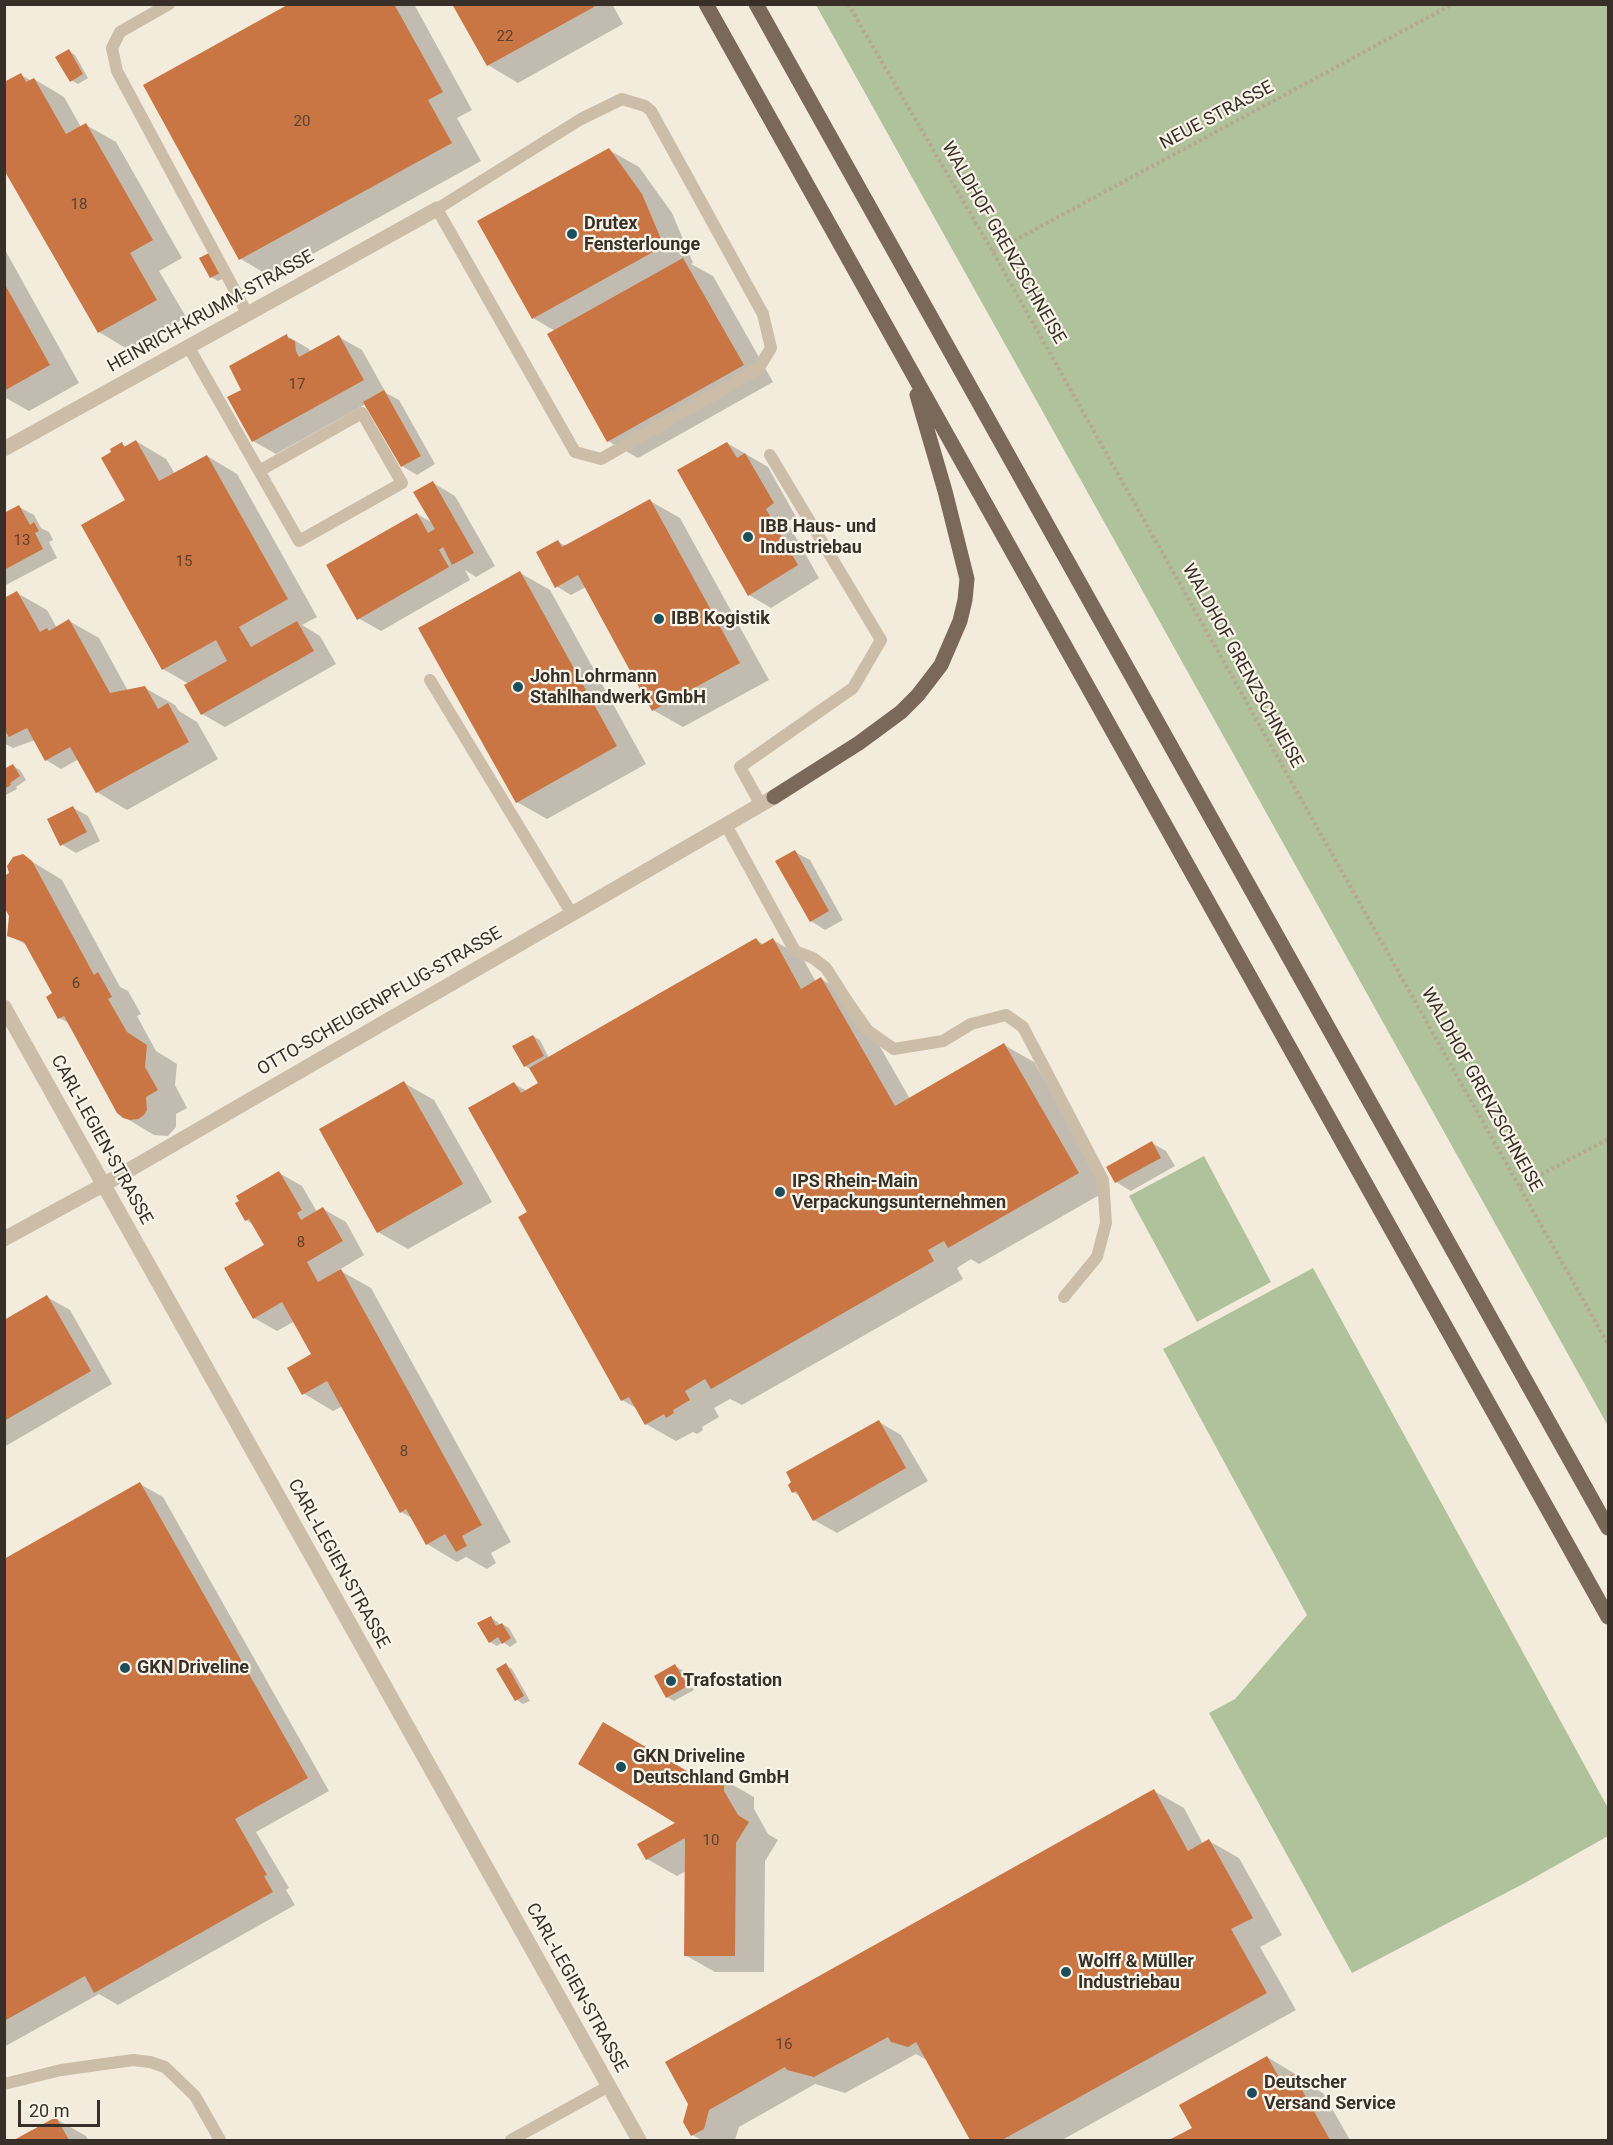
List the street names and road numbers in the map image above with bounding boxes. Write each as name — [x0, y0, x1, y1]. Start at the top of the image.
street label: NEUE STRASSE — [1157, 77, 1277, 155]
street label: WALDHOF GRENZSCHNEISE — [936, 138, 1070, 348]
street label: HEINRICH-KRUMM-STRASSE — [104, 246, 318, 378]
street label: WALDHOF GRENZSCHNEISE — [1177, 560, 1307, 772]
street label: OTTO-SCHEUGENPFLUG-STRASSE — [254, 923, 506, 1081]
street label: WALDHOF GRENZSCHNEISE — [1416, 984, 1546, 1196]
street label: CARL-LEGIEN-STRASSE — [45, 1052, 157, 1228]
street label: CARL-LEGIEN-STRASSE — [282, 1476, 394, 1652]
street label: CARL-LEGIEN-STRASSE — [520, 1900, 632, 2076]

